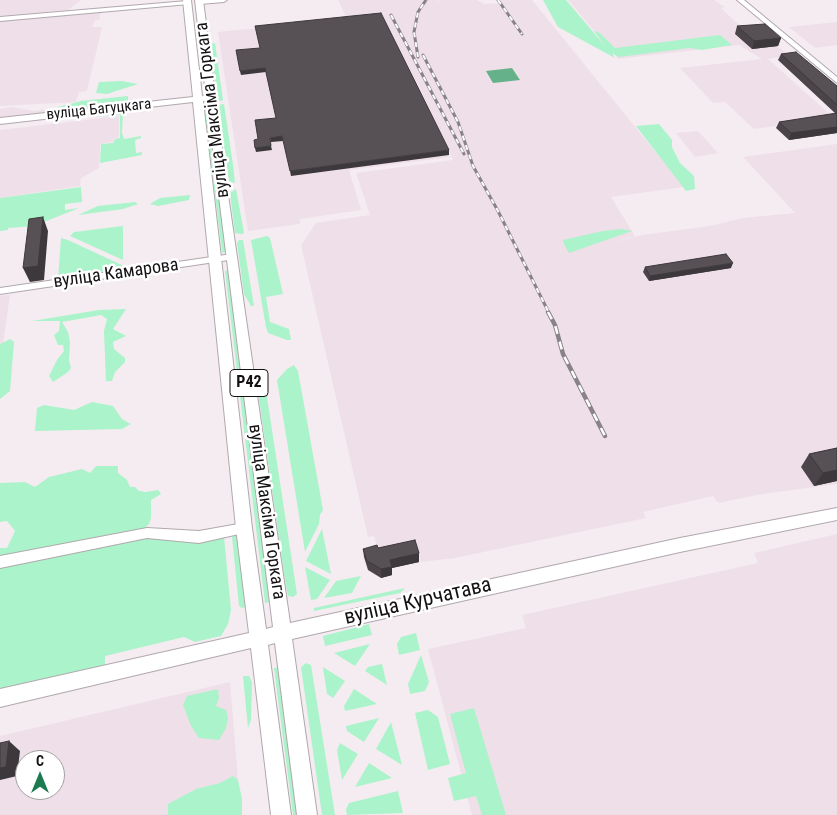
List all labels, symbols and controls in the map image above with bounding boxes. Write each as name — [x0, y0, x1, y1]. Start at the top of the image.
street label: вуліца Максіма Горкага — [192, 21, 234, 199]
street label: вуліца Багуцкага — [46, 96, 152, 124]
street label: вуліца Камарова — [52, 255, 180, 293]
road number: Р42 — [230, 369, 268, 396]
street label: вуліца Максіма Горкага — [243, 423, 289, 601]
street label: вуліца Курчатава — [342, 573, 494, 631]
north arrow — [15, 750, 65, 800]
text: С — [36, 753, 44, 769]

